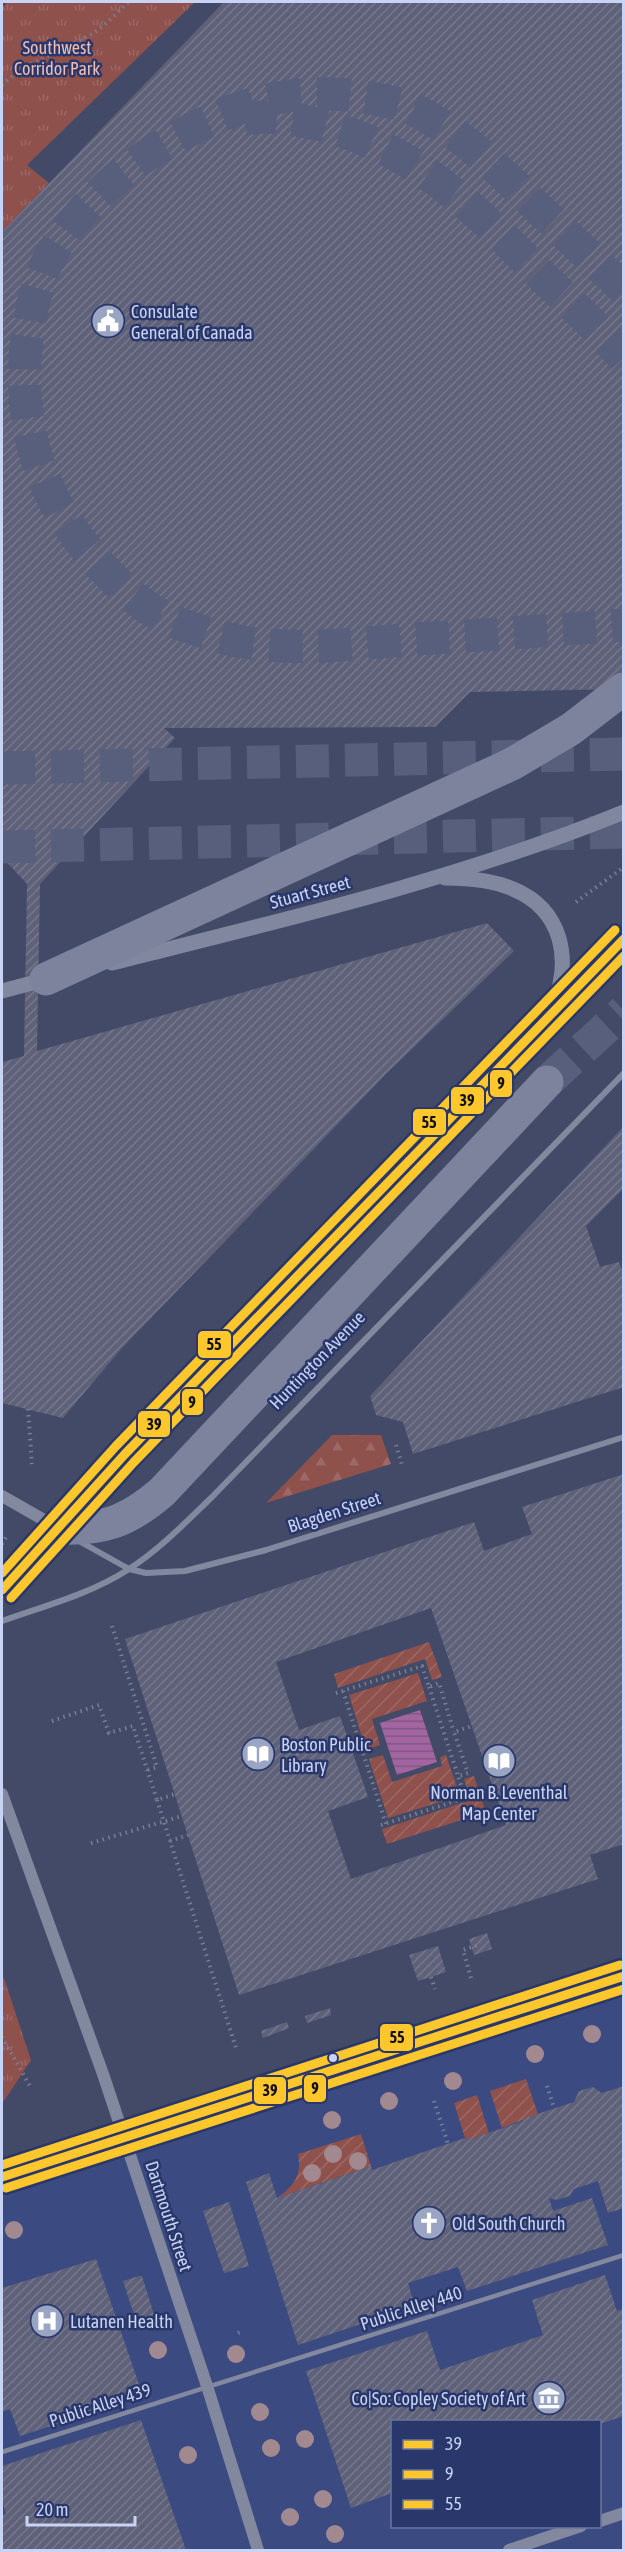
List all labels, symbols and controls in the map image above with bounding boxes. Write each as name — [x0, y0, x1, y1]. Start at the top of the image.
park label: Southwest Corridor Park — [14, 37, 100, 79]
place label: Consulate General of Canada — [131, 301, 253, 343]
public building icon: Consulate General of Canada — [90, 303, 126, 339]
street label: Stuart Street — [268, 871, 352, 913]
line badge: 9 — [489, 1069, 513, 1098]
text: 9 — [497, 1074, 505, 1092]
line badge: 39 — [450, 1086, 485, 1115]
text: 39 — [459, 1091, 475, 1109]
line badge: 55 — [412, 1108, 447, 1136]
text: 55 — [421, 1113, 437, 1131]
street label: Huntington Avenue — [265, 1307, 369, 1413]
line badge: 55 — [197, 1330, 232, 1359]
text: 55 — [206, 1335, 222, 1353]
line badge: 9 — [181, 1388, 204, 1416]
text: 9 — [188, 1393, 196, 1411]
line badge: 39 — [137, 1410, 171, 1438]
text: 39 — [146, 1415, 162, 1433]
street label: Blagden Street — [285, 1487, 383, 1537]
place label: Boston Public Library — [281, 1734, 371, 1776]
library icon: Boston Public Library — [240, 1736, 276, 1772]
library icon: Norman B. Leventhal Map Center — [481, 1743, 517, 1779]
place label: Norman B. Leventhal Map Center — [430, 1782, 568, 1824]
line badge: 55 — [379, 2023, 414, 2052]
text: 55 — [389, 2028, 405, 2046]
unlabelled marker — [327, 2052, 339, 2064]
line badge: 9 — [303, 2074, 327, 2103]
line badge: 39 — [253, 2076, 287, 2105]
text: 9 — [311, 2079, 319, 2097]
text: 39 — [262, 2081, 278, 2099]
street label: Dartmouth Street — [141, 2158, 197, 2274]
church icon: Old South Church — [411, 2205, 447, 2241]
place label: Old South Church — [452, 2213, 565, 2234]
street label: Public Alley 440 — [358, 2282, 464, 2334]
hospital icon: Lutanen Health — [29, 2303, 65, 2339]
place label: Lutanen Health — [70, 2311, 173, 2332]
street label: Public Alley 439 — [47, 2379, 153, 2431]
museum icon: Co|So: Copley Society of Art — [531, 2380, 567, 2416]
place label: Co|So: Copley Society of Art — [352, 2388, 526, 2409]
legend — [391, 2420, 601, 2528]
text: 39 — [445, 2433, 462, 2454]
text: 9 — [445, 2463, 453, 2484]
scale bar — [27, 2489, 135, 2527]
text: 55 — [445, 2493, 462, 2514]
text: 20 m — [36, 2499, 68, 2520]

